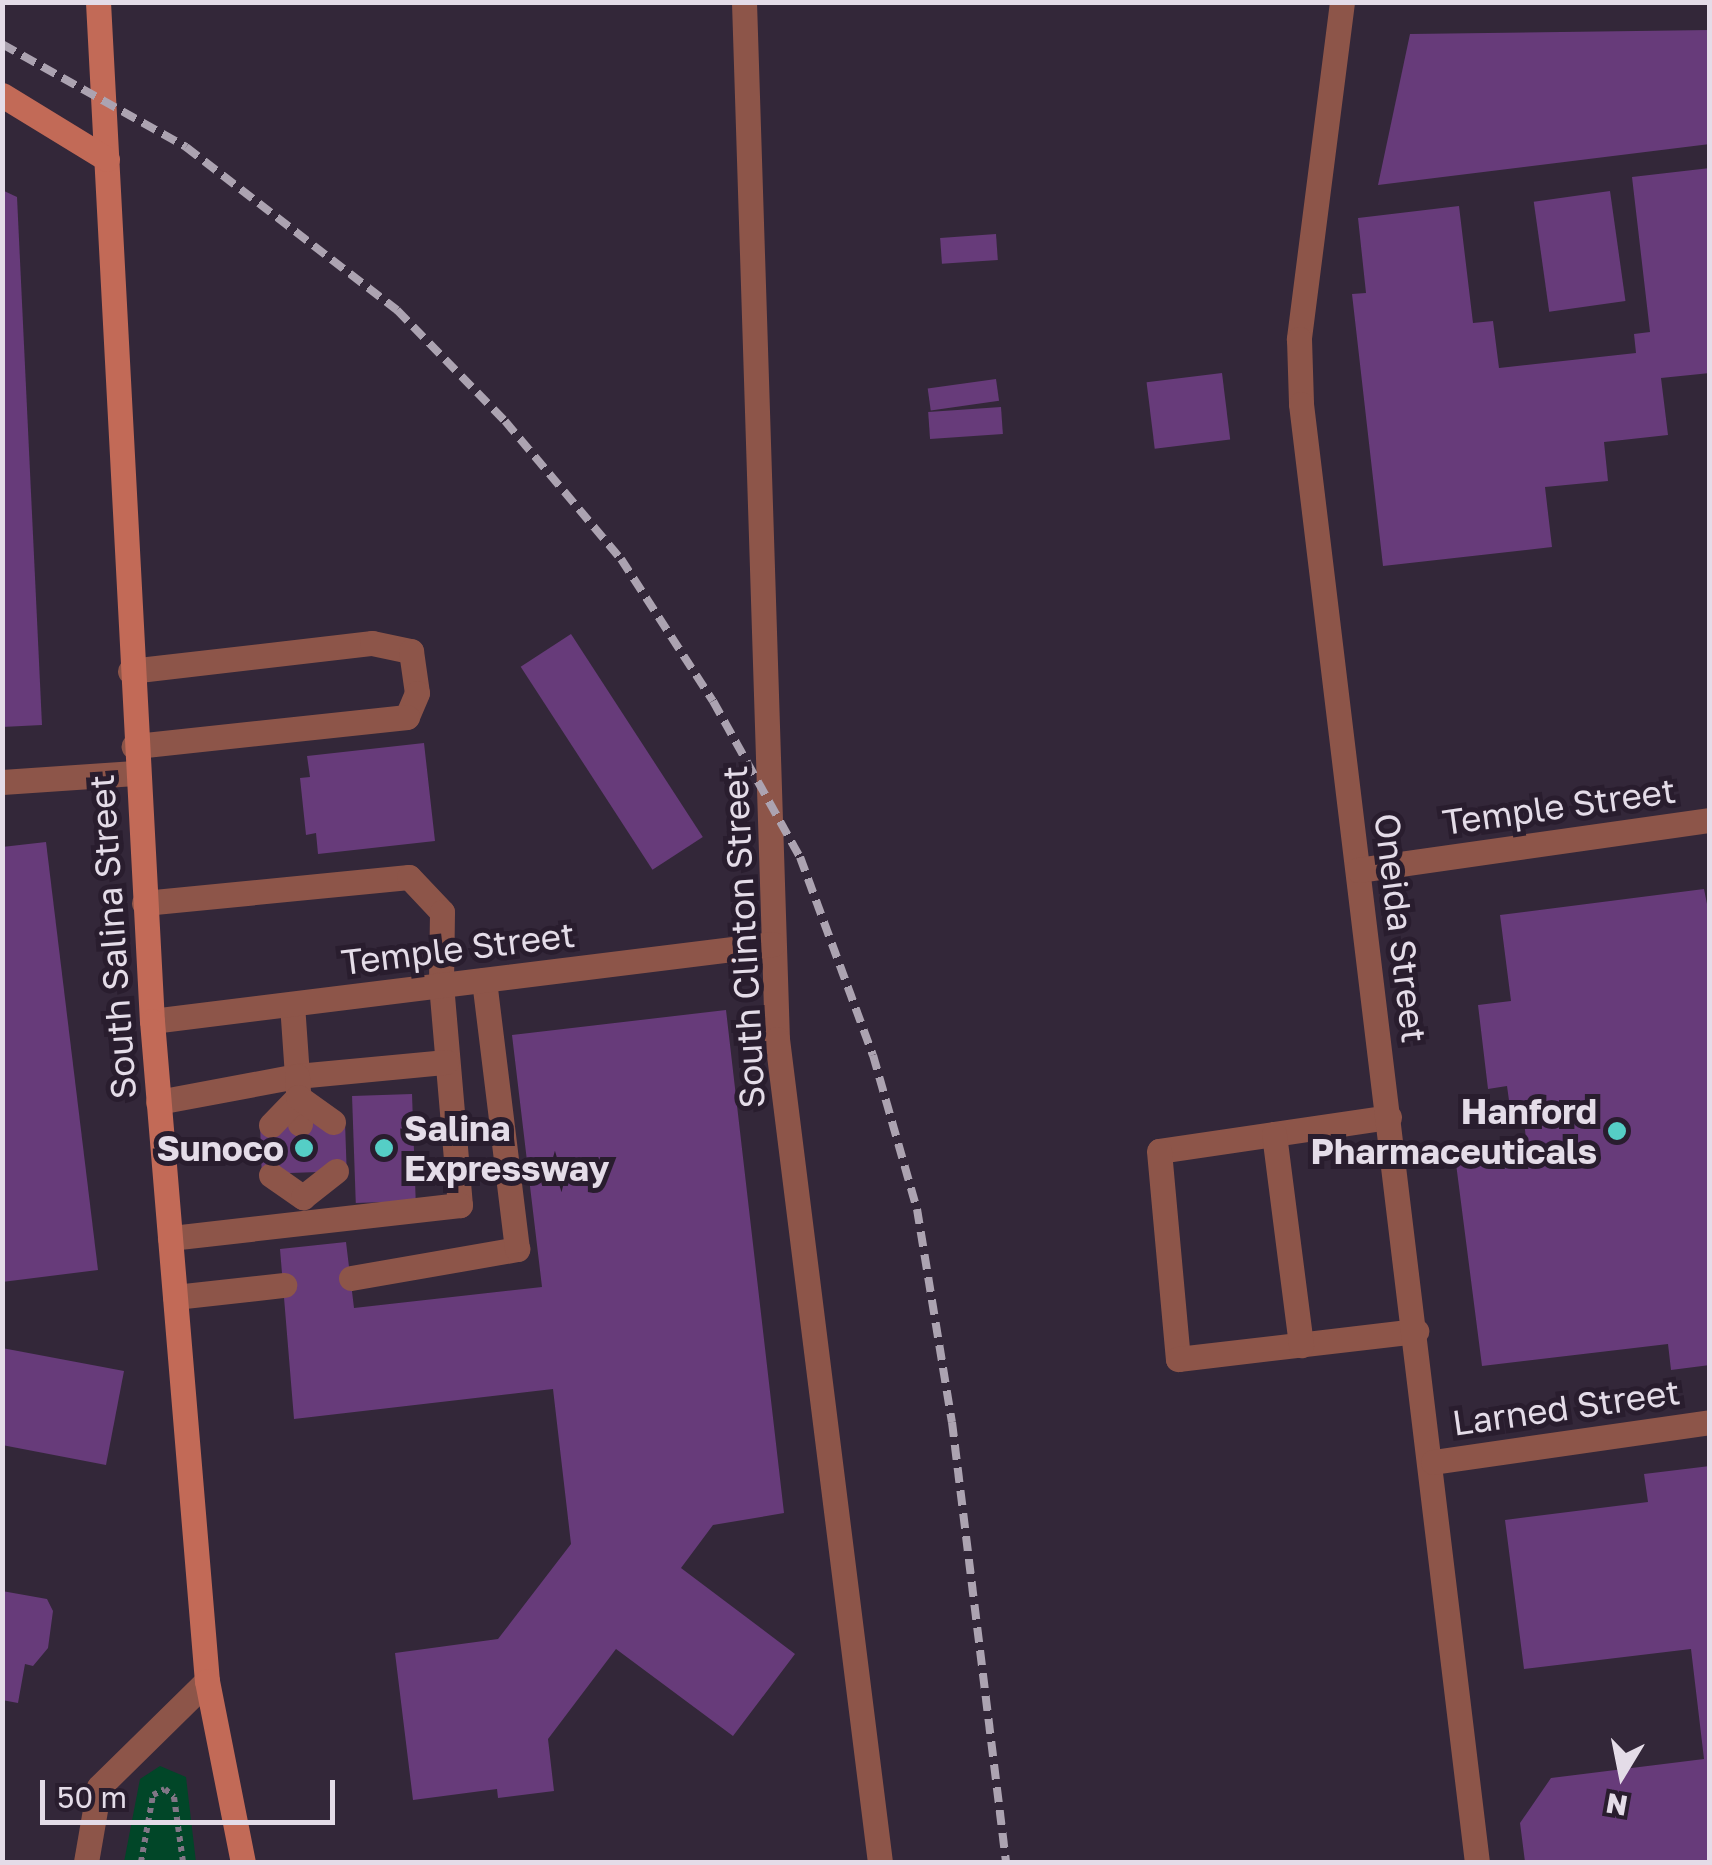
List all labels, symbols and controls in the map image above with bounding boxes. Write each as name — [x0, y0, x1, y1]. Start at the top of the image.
street label: South Clinton Street — [713, 764, 773, 1110]
street label: Temple Street — [1440, 769, 1678, 843]
street label: South Salina Street — [80, 773, 144, 1101]
street label: Oneida Street — [1366, 811, 1436, 1045]
street label: Temple Street — [339, 913, 577, 983]
place label: Hanford Pharmaceuticals — [1311, 1090, 1597, 1172]
place label: Salina Expressway — [404, 1107, 609, 1189]
marker: Hanford Pharmaceuticals — [1606, 1120, 1628, 1142]
place label: Sunoco — [156, 1127, 284, 1169]
marker: Sunoco — [293, 1137, 315, 1159]
marker: Salina Expressway — [373, 1137, 395, 1159]
street label: Larned Street — [1449, 1370, 1683, 1444]
north arrow — [1572, 1725, 1672, 1825]
scale bar — [45, 1760, 340, 1822]
text: 50 m — [57, 1779, 127, 1815]
text: N — [1603, 1787, 1630, 1823]

